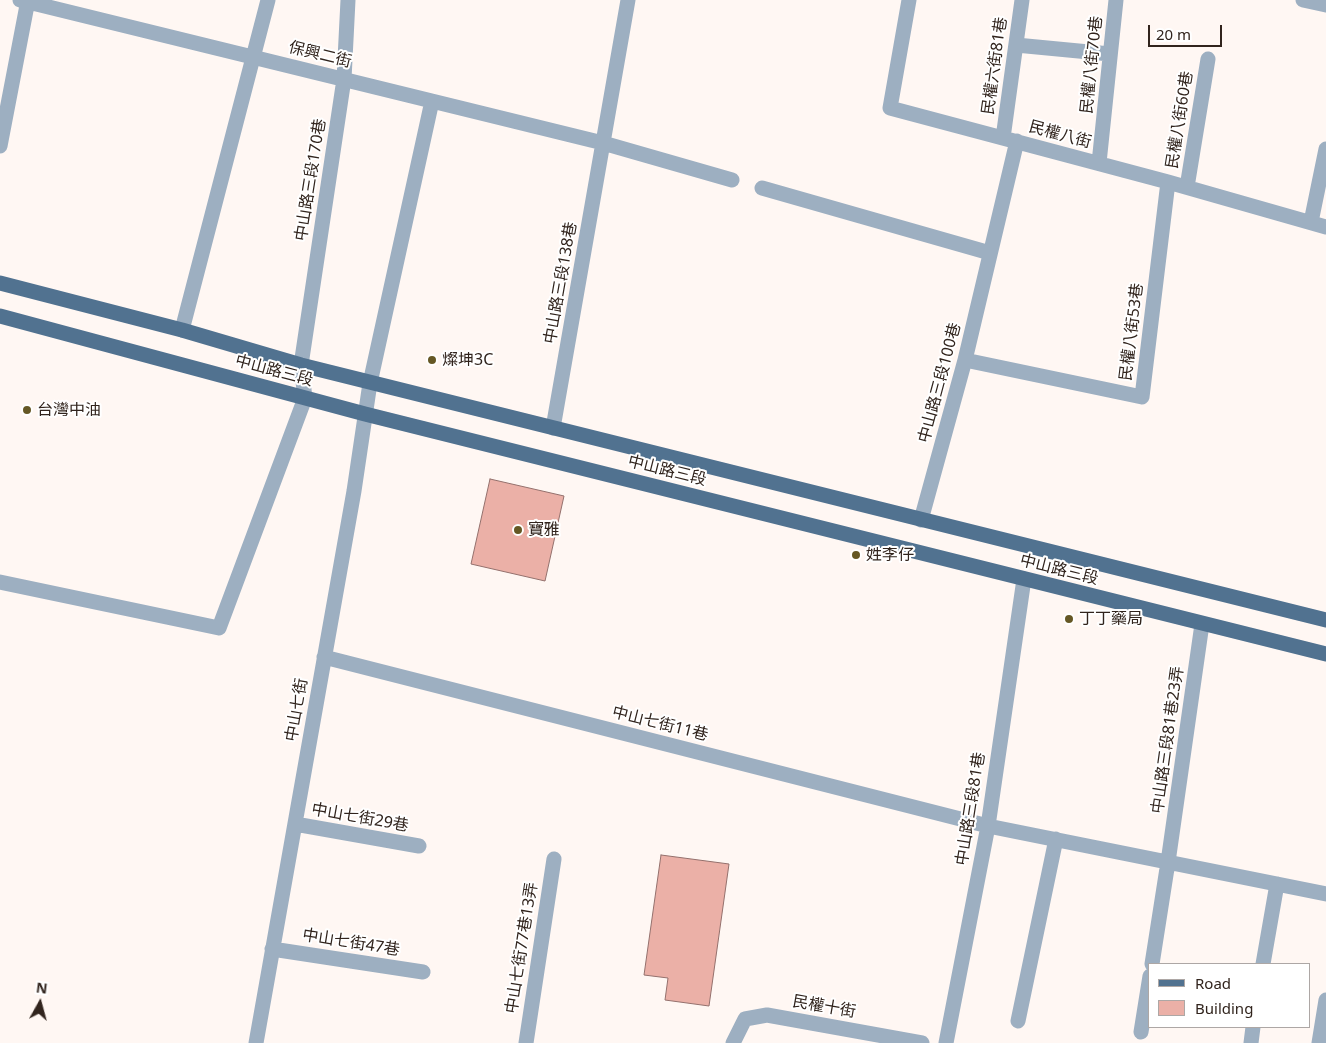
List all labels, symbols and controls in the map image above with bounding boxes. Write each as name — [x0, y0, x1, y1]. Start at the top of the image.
street label: 民權八街70巷 — [1077, 15, 1107, 115]
scale bar — [1151, 15, 1225, 47]
street label: 民權六街81巷 — [979, 16, 1011, 116]
text: 20 m — [1156, 24, 1191, 44]
street label: 保興二街 — [287, 38, 353, 72]
street label: 民權八街60巷 — [1163, 70, 1197, 170]
street label: 民權八街 — [1027, 117, 1093, 153]
street label: 中山路三段170巷 — [292, 118, 330, 242]
street label: 中山路三段138巷 — [541, 221, 581, 345]
street label: 民權八街53巷 — [1116, 282, 1148, 382]
street label: 中山路三段100巷 — [915, 321, 965, 445]
place label: 燦坤3C — [442, 350, 493, 370]
street label: 中山路三段 — [233, 351, 315, 391]
marker: 燦坤3C — [426, 354, 438, 366]
place label: 台灣中油 — [37, 400, 101, 420]
marker: 台灣中油 — [21, 404, 33, 416]
street label: 中山路三段 — [626, 452, 708, 490]
place label: 寶雅 — [528, 520, 560, 540]
marker: 寶雅 — [512, 524, 524, 536]
place label: 姓李仔 — [866, 545, 914, 565]
marker: 姓李仔 — [850, 549, 862, 561]
street label: 中山路三段 — [1018, 551, 1100, 589]
place label: 丁丁藥局 — [1079, 609, 1143, 629]
marker: 丁丁藥局 — [1063, 613, 1075, 625]
street label: 中山路三段81巷23弄 — [1148, 665, 1188, 815]
street label: 中山七街 — [282, 677, 312, 743]
street label: 中山七街11巷 — [610, 703, 710, 745]
street label: 中山路三段81巷 — [953, 751, 989, 867]
street label: 中山七街29巷 — [310, 800, 410, 836]
street label: 中山七街77巷13弄 — [502, 881, 542, 1015]
street label: 中山七街47巷 — [301, 926, 401, 960]
legend — [1148, 963, 1311, 1028]
text: Road — [1195, 973, 1231, 993]
text: N — [35, 977, 49, 998]
north arrow — [15, 978, 65, 1028]
street label: 民權十街 — [791, 992, 857, 1022]
text: Building — [1195, 998, 1253, 1018]

